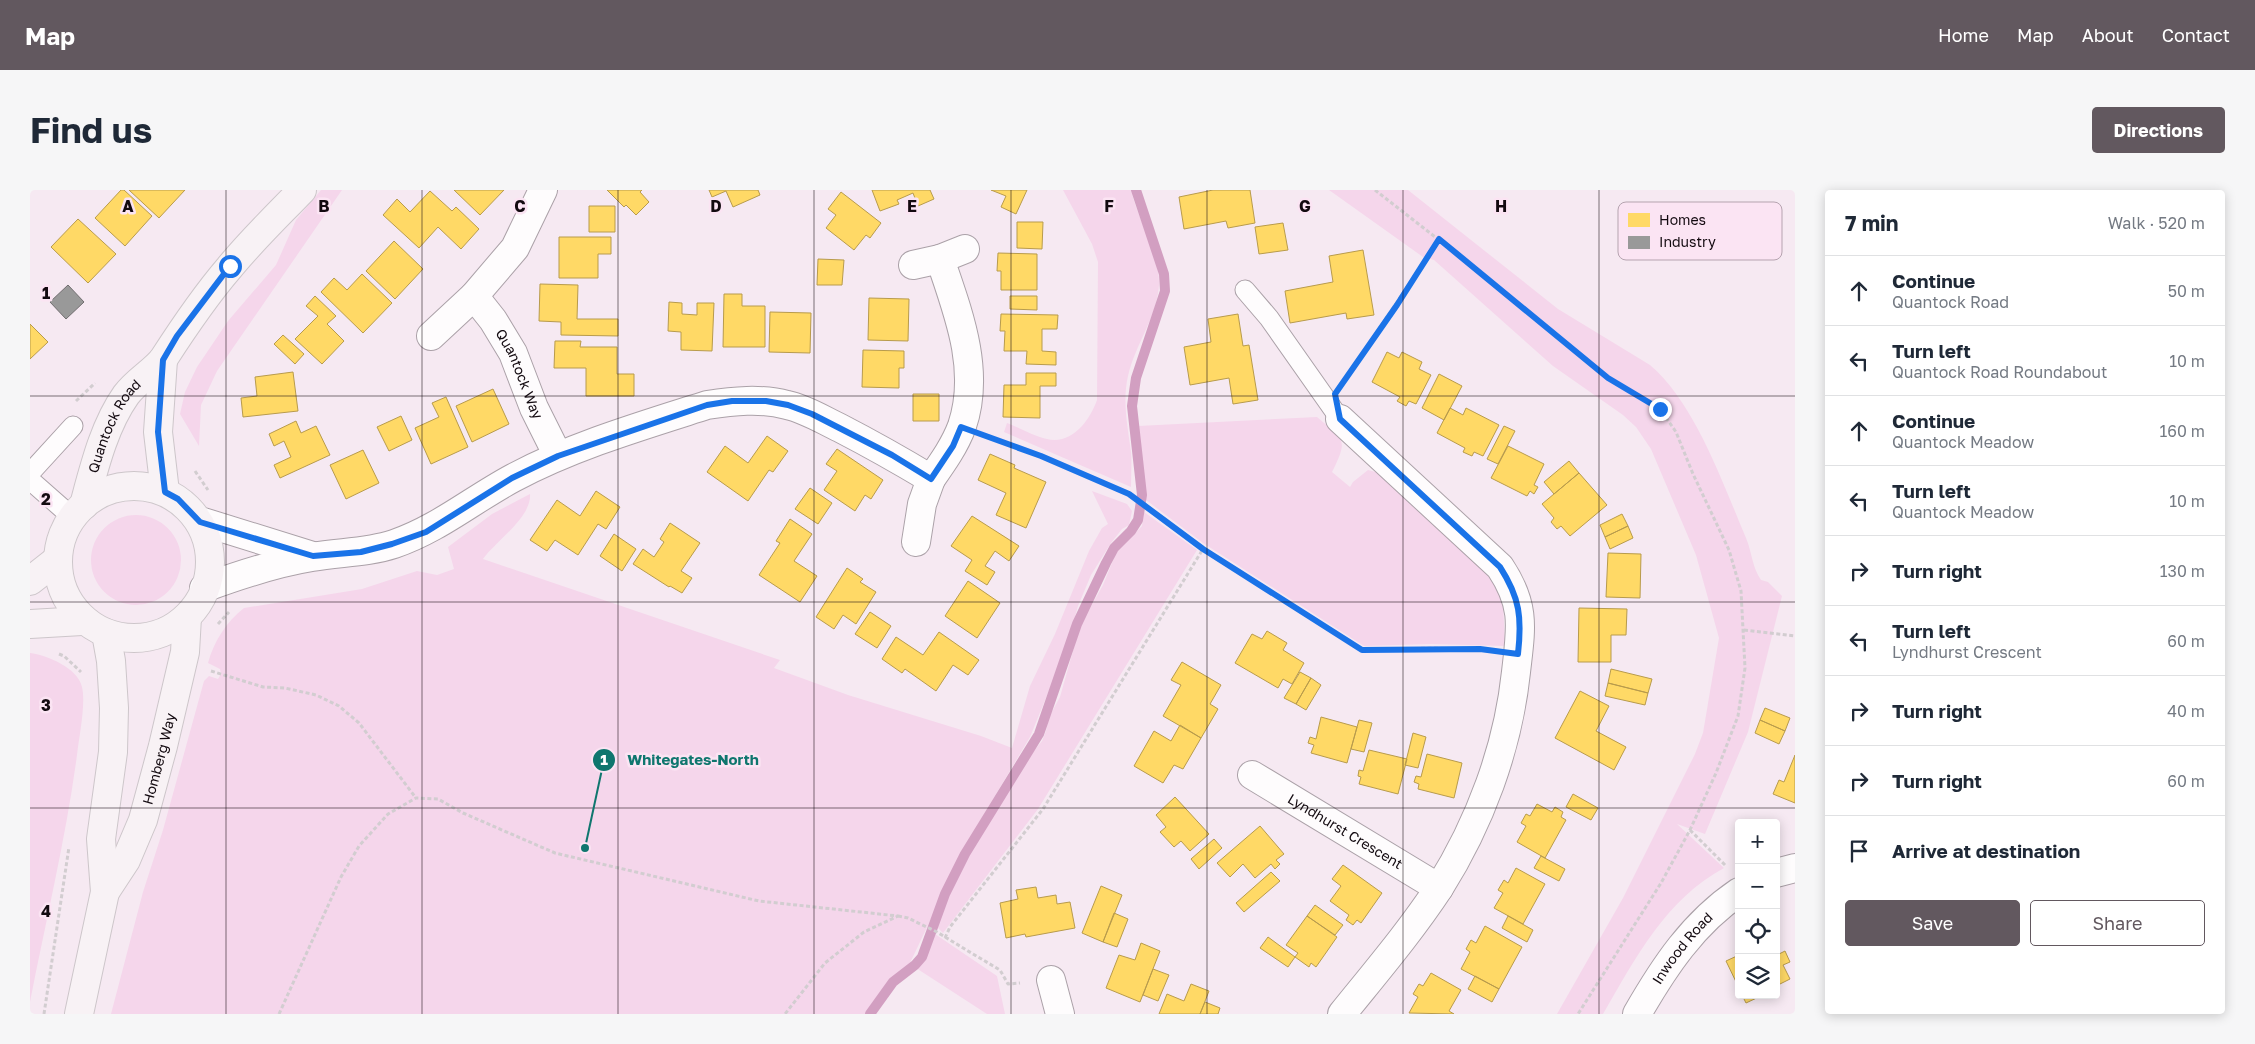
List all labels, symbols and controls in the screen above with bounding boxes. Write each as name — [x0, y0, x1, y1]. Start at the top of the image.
text: Map — [25, 21, 75, 50]
text: Home — [1938, 24, 1989, 46]
text: Map — [2017, 24, 2054, 46]
text: About — [2082, 24, 2134, 46]
text: Contact — [2162, 24, 2230, 46]
button: Directions — [2092, 107, 2225, 153]
text: Find us — [30, 109, 152, 151]
text: A — [122, 196, 134, 216]
text: B — [318, 196, 330, 216]
text: C — [514, 196, 526, 216]
text: D — [710, 196, 722, 216]
text: E — [907, 196, 917, 216]
text: F — [1104, 196, 1114, 216]
text: G — [1299, 196, 1311, 216]
text: H — [1495, 196, 1507, 216]
legend — [1618, 202, 1782, 260]
text: 7 min — [1845, 210, 1899, 236]
text: Homes — [1659, 211, 1706, 228]
text: Walk · 520 m — [2108, 213, 2205, 233]
text: Industry — [1659, 233, 1716, 250]
route start — [219, 255, 242, 278]
text: Continue — [1892, 269, 1975, 292]
icon: ahead — [1845, 277, 1873, 305]
text: 50 m — [2168, 281, 2205, 301]
text: 1 — [42, 283, 50, 303]
text: Quantock Road — [1892, 292, 2009, 312]
street label: Quantock Way — [492, 326, 547, 422]
text: Turn left — [1892, 339, 1971, 362]
icon: left — [1845, 347, 1873, 375]
text: 10 m — [2169, 351, 2205, 371]
text: Quantock Road Roundabout — [1892, 362, 2107, 382]
street label: Quantock Road — [84, 375, 144, 475]
route end — [1649, 398, 1672, 421]
text: Continue — [1892, 409, 1975, 432]
icon: ahead — [1845, 417, 1873, 445]
text: 160 m — [2159, 421, 2205, 441]
text: Quantock Meadow — [1892, 432, 2034, 452]
text: Turn left — [1892, 479, 1971, 502]
icon: left — [1845, 487, 1873, 515]
text: 2 — [41, 489, 51, 509]
text: 10 m — [2169, 491, 2205, 511]
text: Quantock Meadow — [1892, 502, 2034, 522]
icon: right — [1845, 557, 1873, 585]
text: Turn right — [1892, 559, 1982, 582]
text: 130 m — [2160, 561, 2205, 581]
text: Turn left — [1892, 619, 1971, 642]
icon: left — [1845, 627, 1873, 655]
text: 60 m — [2167, 631, 2205, 651]
text: Lyndhurst Crescent — [1892, 642, 2042, 662]
text: 3 — [41, 695, 51, 715]
icon: right — [1845, 697, 1873, 725]
text: Turn right — [1892, 699, 1982, 722]
text: 40 m — [2167, 701, 2205, 721]
street label: Homberg Way — [139, 711, 178, 806]
callout: Whitegates-North — [592, 745, 768, 775]
text: 1 — [600, 750, 608, 768]
text: Whitegates-North — [627, 750, 759, 768]
icon: right — [1845, 767, 1873, 795]
text: Turn right — [1892, 769, 1982, 792]
text: 60 m — [2167, 771, 2205, 791]
street label: Lyndhurst Crescent — [1285, 790, 1406, 872]
map controls — [1735, 819, 1780, 999]
button: + — [1735, 819, 1780, 864]
icon: arrive — [1845, 837, 1873, 865]
text: Arrive at destination — [1892, 839, 2080, 862]
button: − — [1735, 864, 1780, 909]
button: Save — [1845, 900, 2020, 946]
button: Share — [2030, 900, 2205, 946]
text: 4 — [41, 901, 51, 921]
street label: Inwood Road — [1648, 908, 1716, 987]
button: locate — [1735, 909, 1780, 954]
button: layers — [1735, 954, 1780, 999]

